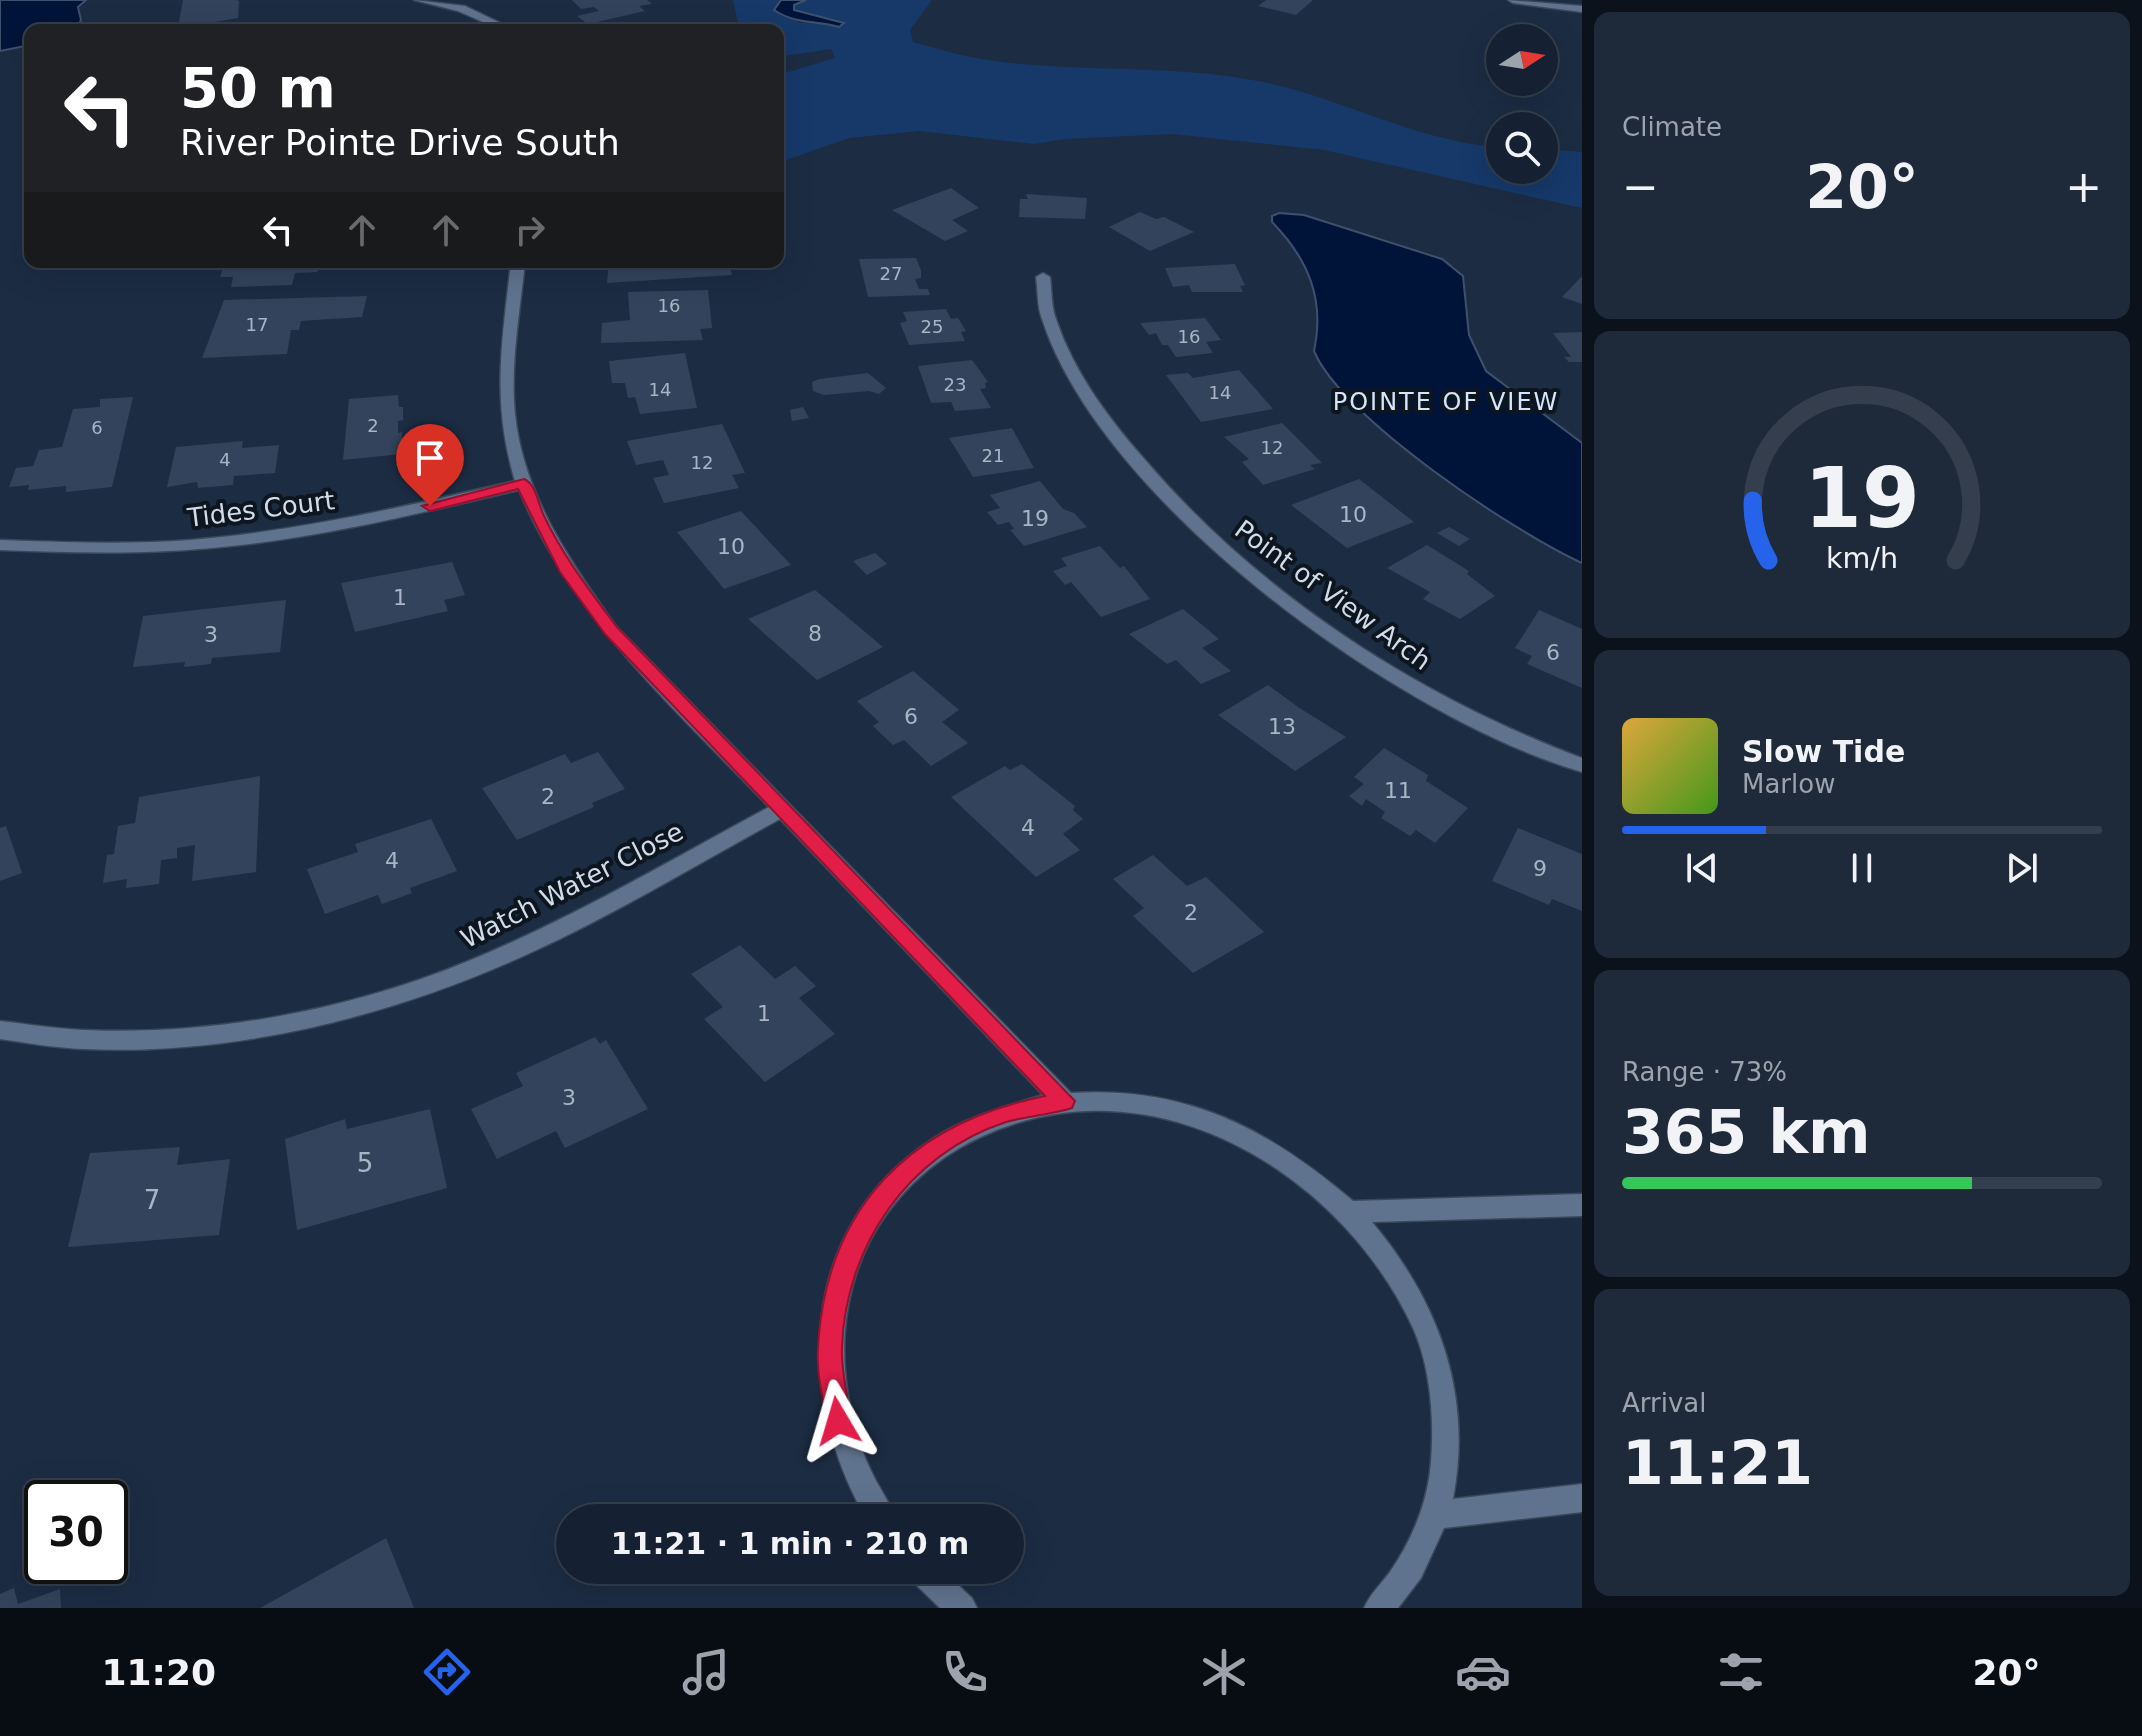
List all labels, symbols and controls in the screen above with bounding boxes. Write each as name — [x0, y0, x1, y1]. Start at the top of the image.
north arrow — [1486, 24, 1558, 96]
map controls — [1486, 24, 1558, 184]
text: 50 m — [180, 55, 336, 120]
icon: left — [48, 56, 152, 160]
button: search — [1486, 112, 1558, 184]
text: Climate — [1622, 112, 1722, 142]
text: River Pointe Drive South — [180, 122, 620, 163]
text: 20° — [1805, 152, 1919, 222]
text: − — [1622, 161, 1659, 212]
text: + — [2065, 161, 2102, 212]
icon: left — [256, 208, 300, 252]
icon: ahead — [340, 208, 384, 252]
icon: ahead — [424, 208, 468, 252]
icon: right — [508, 208, 552, 252]
house number: 27 — [880, 263, 902, 284]
house number: 16 — [658, 295, 680, 316]
house number: 17 — [246, 314, 268, 335]
house number: 25 — [921, 316, 943, 337]
house number: 16 — [1178, 326, 1200, 347]
house number: 23 — [944, 374, 966, 395]
house number: 14 — [649, 379, 671, 400]
house number: 14 — [1209, 382, 1231, 403]
district label: POINTE OF VIEW — [1333, 388, 1559, 416]
house number: 2 — [367, 415, 379, 436]
house number: 6 — [91, 417, 103, 438]
pin — [396, 424, 464, 506]
icon: arrive — [408, 436, 452, 480]
house number: 12 — [1261, 437, 1283, 458]
house number: 21 — [982, 445, 1004, 466]
house number: 4 — [219, 449, 231, 470]
text: 19 — [1804, 449, 1920, 546]
house number: 12 — [691, 452, 713, 473]
street label: Tides Court — [185, 485, 336, 533]
house number: 10 — [1339, 502, 1367, 527]
house number: 19 — [1021, 506, 1049, 531]
street label: Point of View Arch — [1229, 514, 1437, 676]
house number: 10 — [717, 534, 745, 559]
text: km/h — [1826, 541, 1898, 575]
house number: 1 — [393, 585, 407, 610]
house number: 8 — [808, 621, 822, 646]
house number: 3 — [204, 622, 218, 647]
house number: 6 — [1546, 640, 1560, 665]
house number: 6 — [904, 704, 918, 729]
house number: 13 — [1268, 714, 1296, 739]
text: Slow Tide — [1742, 734, 1905, 769]
text: Marlow — [1742, 769, 1835, 799]
house number: 11 — [1384, 778, 1412, 803]
house number: 2 — [541, 784, 555, 809]
house number: 4 — [1021, 815, 1035, 840]
street label: Watch Water Close — [456, 816, 688, 954]
icon: previous — [1680, 846, 1724, 890]
icon: pause — [1840, 846, 1884, 890]
icon: next — [2000, 846, 2044, 890]
house number: 4 — [385, 848, 399, 873]
house number: 9 — [1533, 856, 1547, 881]
house number: 2 — [1184, 900, 1198, 925]
house number: 1 — [757, 1001, 771, 1026]
text: Range · 73% — [1622, 1057, 1787, 1087]
house number: 3 — [562, 1085, 576, 1110]
text: 365 km — [1622, 1097, 1871, 1167]
house number: 5 — [357, 1148, 373, 1178]
house number: 7 — [144, 1185, 160, 1215]
position arrow — [796, 1379, 880, 1463]
text: Arrival — [1622, 1388, 1706, 1418]
text: 11:21 — [1622, 1428, 1813, 1498]
speed limit sign: 30 — [24, 1480, 128, 1584]
text: 11:21 · 1 min · 210 m — [611, 1526, 969, 1561]
icon: directions — [419, 1644, 475, 1700]
icon: music — [678, 1644, 734, 1700]
icon: phone — [937, 1644, 993, 1700]
icon: climate — [1196, 1644, 1252, 1700]
icon: car — [1455, 1644, 1511, 1700]
icon: filters — [1713, 1644, 1769, 1700]
text: 11:20 — [101, 1652, 216, 1693]
text: 20° — [1972, 1652, 2041, 1693]

